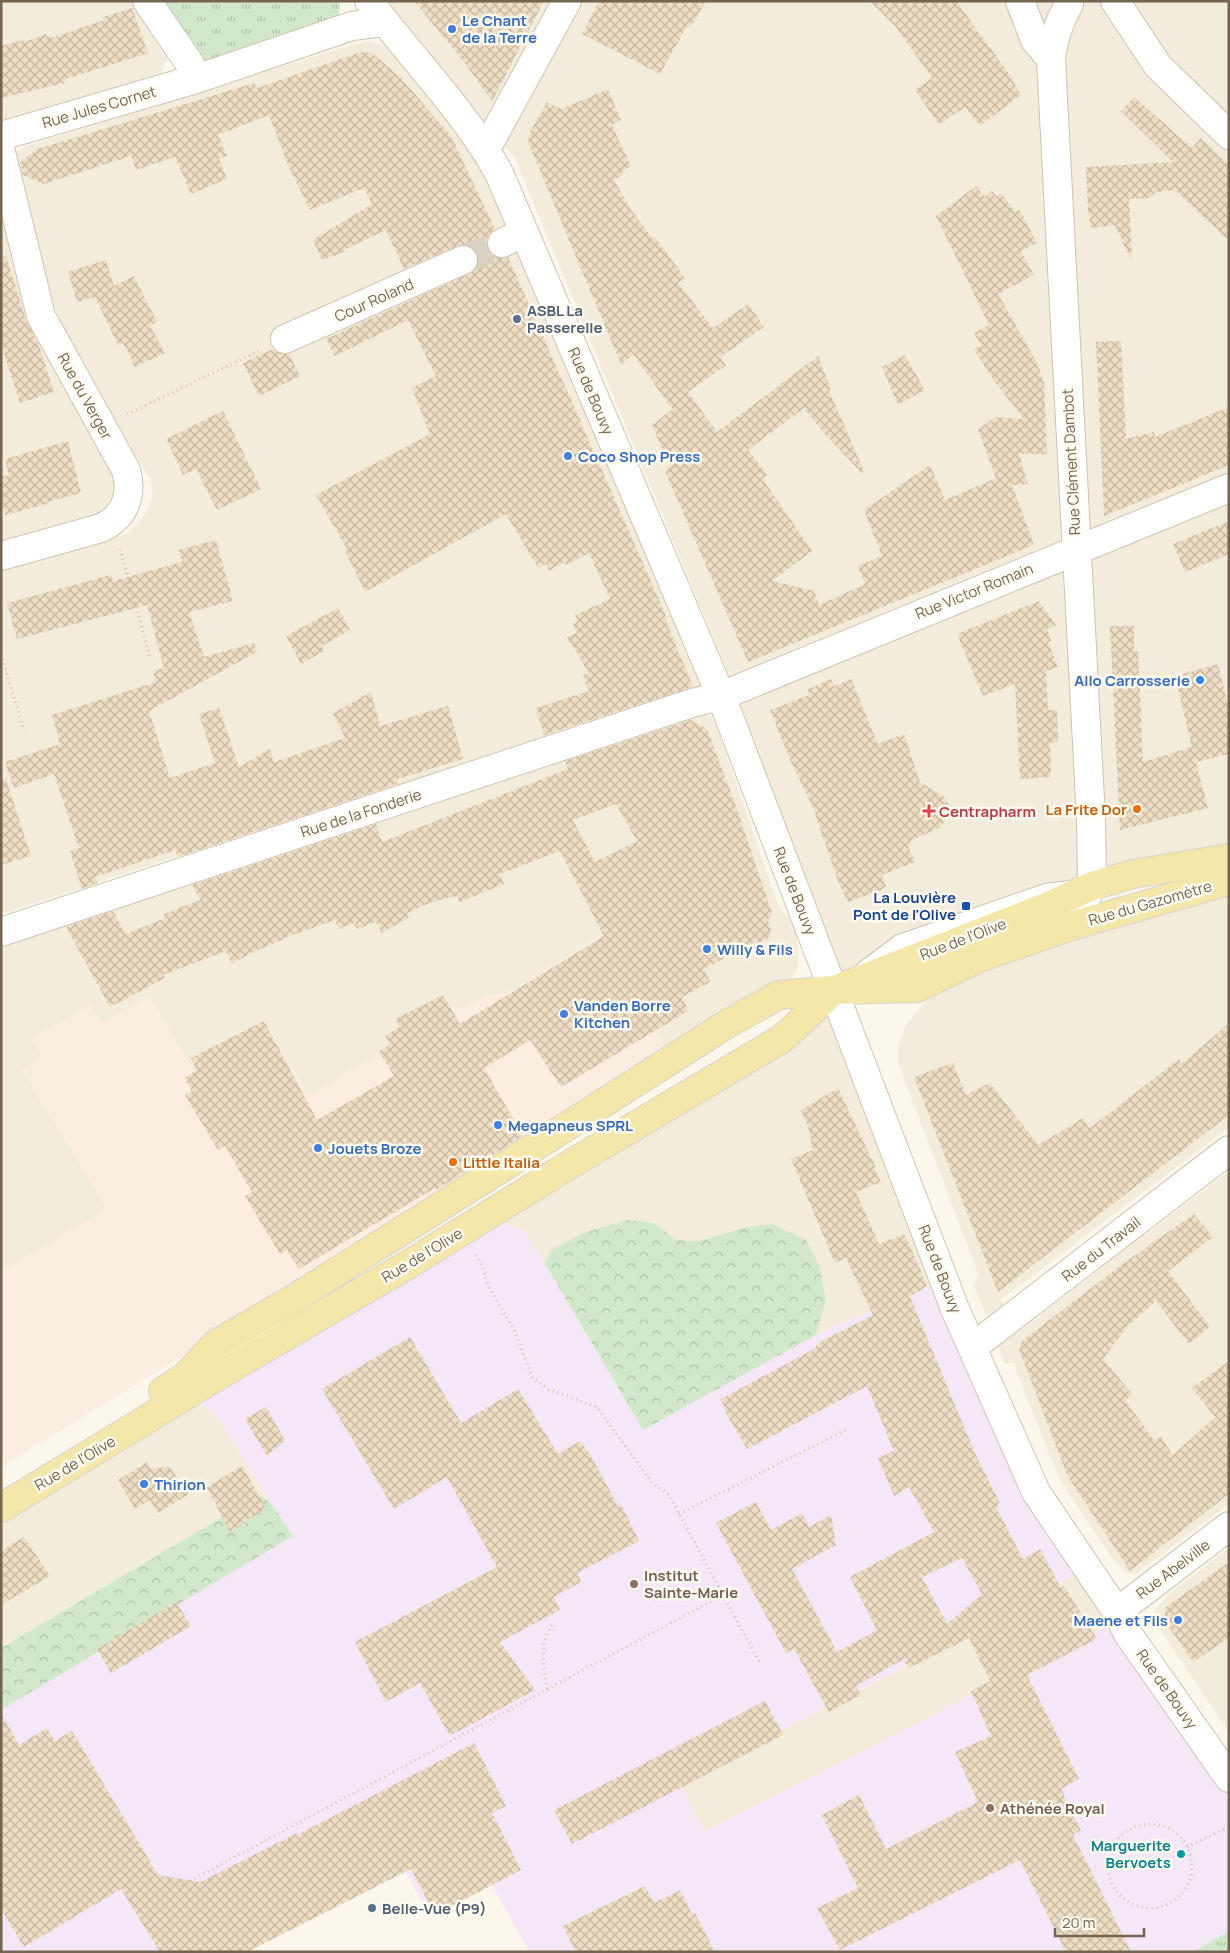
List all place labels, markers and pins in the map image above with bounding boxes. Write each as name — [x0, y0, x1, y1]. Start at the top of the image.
place label: Le Chant de la Terre — [462, 10, 537, 48]
marker: Le Chant de la Terre — [446, 23, 458, 35]
place label: ASBL La Passerelle — [527, 300, 603, 338]
marker: ASBL La Passerelle — [511, 313, 523, 325]
place label: Coco Shop Press — [578, 446, 700, 467]
marker: Coco Shop Press — [562, 450, 574, 462]
place label: Allo Carrosserie — [1074, 670, 1190, 691]
marker: Allo Carrosserie — [1194, 674, 1206, 686]
place label: La Frite Dor — [1045, 799, 1127, 820]
place label: Centrapharm — [939, 801, 1036, 822]
marker: La Frite Dor — [1131, 803, 1143, 815]
marker: Centrapharm — [923, 805, 935, 817]
place label: La Louvière Pont de l'Olive — [853, 887, 956, 925]
marker: La Louvière Pont de l'Olive — [960, 900, 972, 912]
place label: Willy & Fils — [717, 939, 793, 960]
marker: Willy & Fils — [701, 943, 713, 955]
place label: Vanden Borre Kitchen — [574, 995, 671, 1033]
marker: Vanden Borre Kitchen — [558, 1008, 570, 1020]
place label: Megapneus SPRL — [508, 1115, 633, 1136]
marker: Megapneus SPRL — [492, 1119, 504, 1131]
place label: Jouets Broze — [328, 1138, 422, 1159]
marker: Jouets Broze — [312, 1142, 324, 1154]
place label: Little Italia — [463, 1152, 540, 1173]
marker: Little Italia — [447, 1156, 459, 1168]
place label: Thirion — [154, 1474, 206, 1495]
marker: Thirion — [138, 1478, 150, 1490]
place label: Institut Sainte-Marie — [644, 1565, 738, 1603]
marker: Institut Sainte-Marie — [628, 1578, 640, 1590]
place label: Maene et Fils — [1074, 1610, 1168, 1631]
marker: Maene et Fils — [1172, 1614, 1184, 1626]
place label: Athénée Royal — [1000, 1798, 1105, 1819]
marker: Athénée Royal — [984, 1802, 996, 1814]
place label: Marguerite Bervoets — [1091, 1835, 1171, 1873]
marker: Marguerite Bervoets — [1175, 1848, 1187, 1860]
place label: Belle-Vue (P9) — [382, 1898, 487, 1919]
marker: Belle-Vue (P9) — [366, 1902, 378, 1914]

